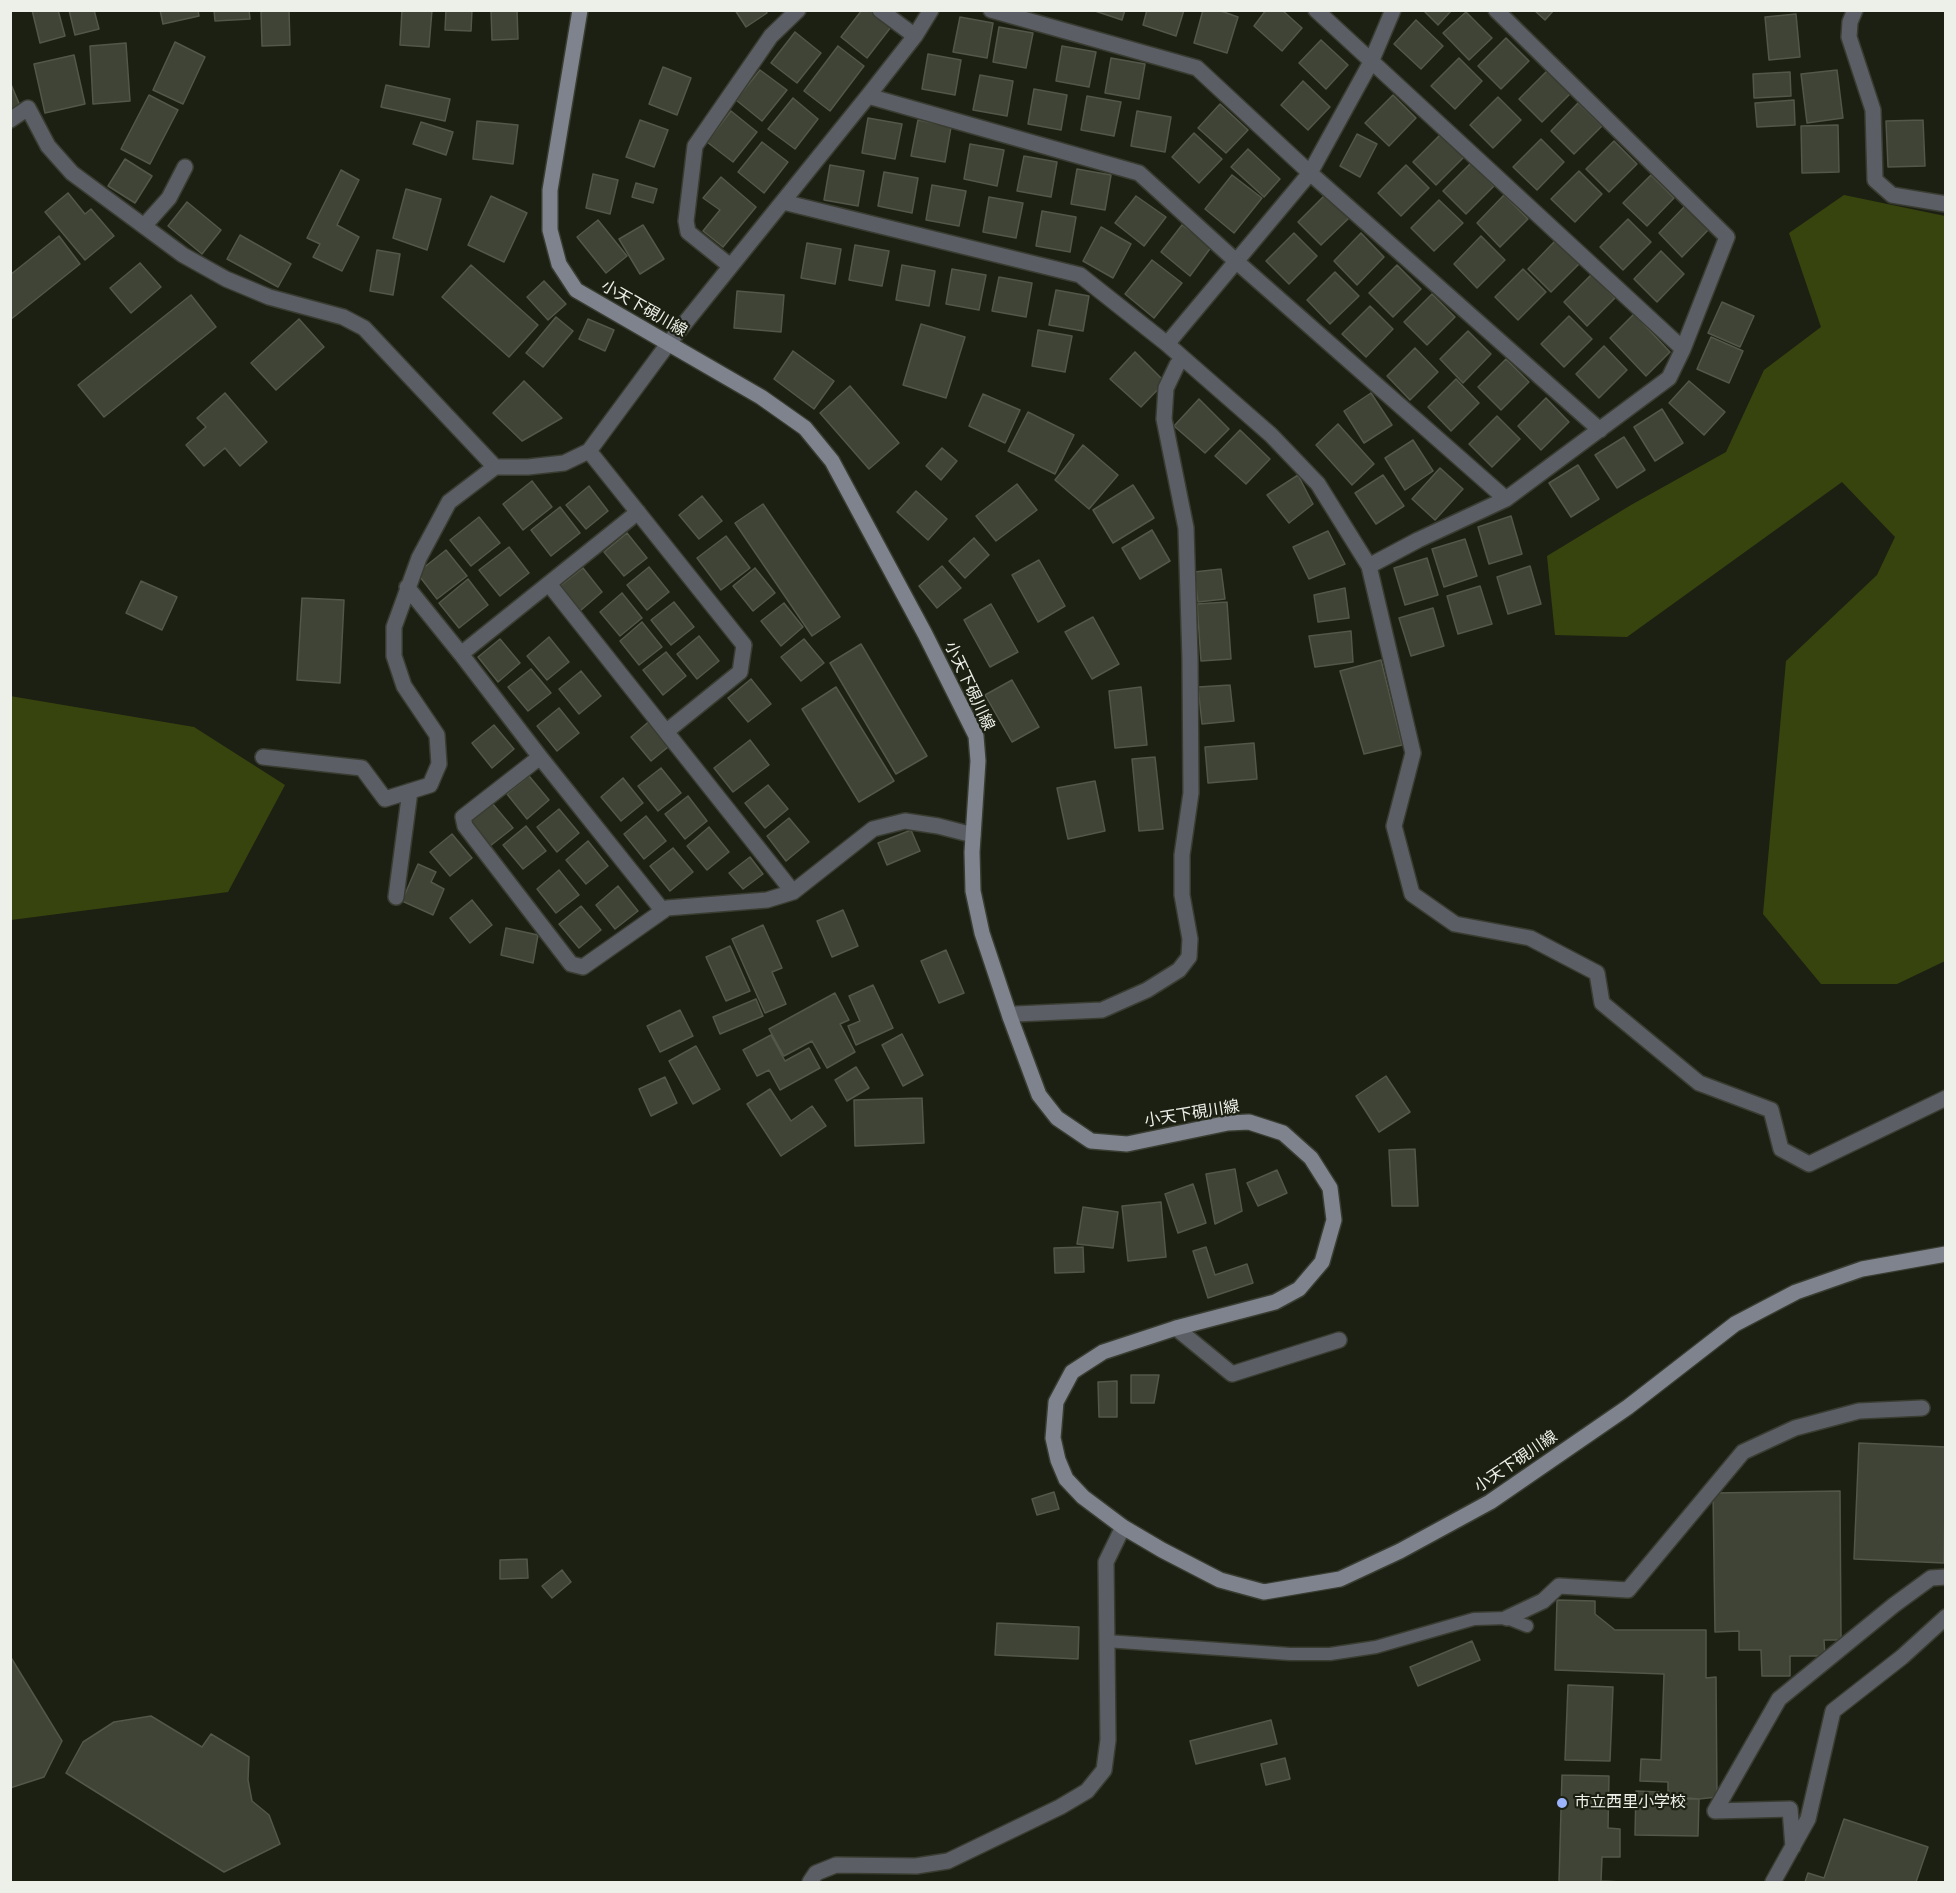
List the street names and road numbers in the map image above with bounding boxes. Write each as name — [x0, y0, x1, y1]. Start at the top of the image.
street label: 小天下硯川線 — [598, 277, 690, 341]
street label: 小天下硯川線 — [940, 638, 998, 734]
street label: 小天下硯川線 — [1143, 1097, 1241, 1131]
street label: 小天下硯川線 — [1471, 1427, 1561, 1497]

